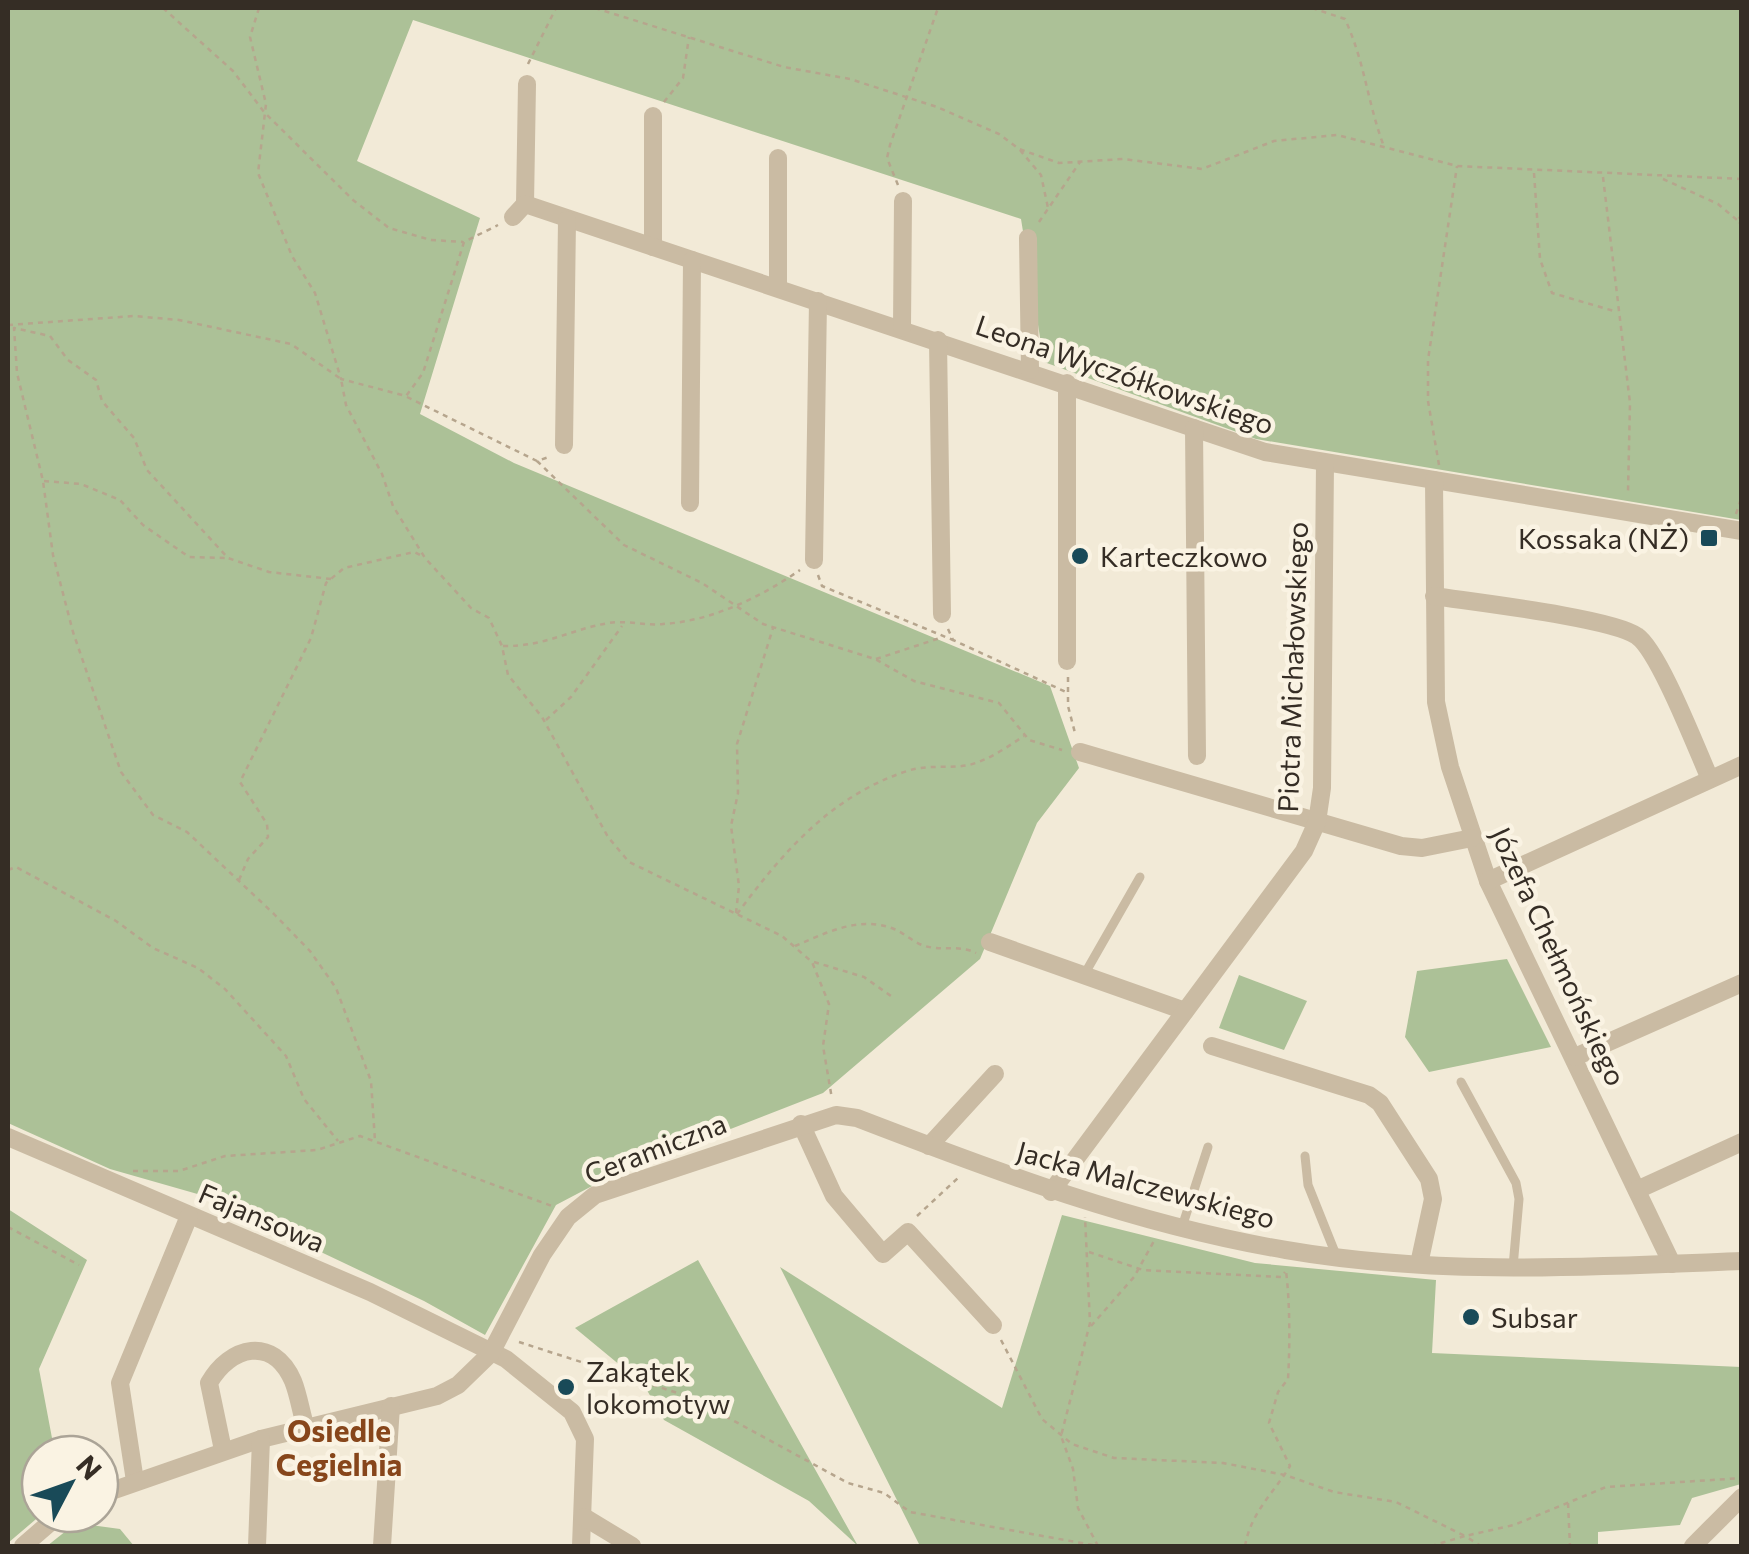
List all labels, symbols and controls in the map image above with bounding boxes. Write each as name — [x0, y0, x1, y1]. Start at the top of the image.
street label: Leona Wyczółkowskiego — [972, 307, 1278, 441]
street label: Piotra Michałowskiego — [1270, 521, 1314, 813]
place label: Kossaka (NŻ) — [1518, 521, 1689, 555]
marker: Kossaka (NŻ) — [1698, 527, 1720, 549]
place label: Karteczkowo — [1100, 539, 1268, 573]
marker: Karteczkowo — [1069, 545, 1091, 567]
street label: Józefa Chełmońskiego — [1484, 821, 1634, 1091]
street label: Ceramiczna — [579, 1105, 731, 1191]
street label: Jacka Malczewskiego — [1013, 1133, 1279, 1235]
street label: Fajansowa — [194, 1175, 330, 1259]
place label: Subsar — [1491, 1300, 1578, 1334]
marker: Subsar — [1460, 1306, 1482, 1328]
place label: Zakątek lokomotyw — [586, 1354, 730, 1420]
marker: Zakątek lokomotyw — [555, 1376, 577, 1398]
district label: Osiedle Cegielnia — [276, 1411, 402, 1482]
north arrow — [20, 1434, 120, 1534]
text: N — [70, 1448, 109, 1486]

